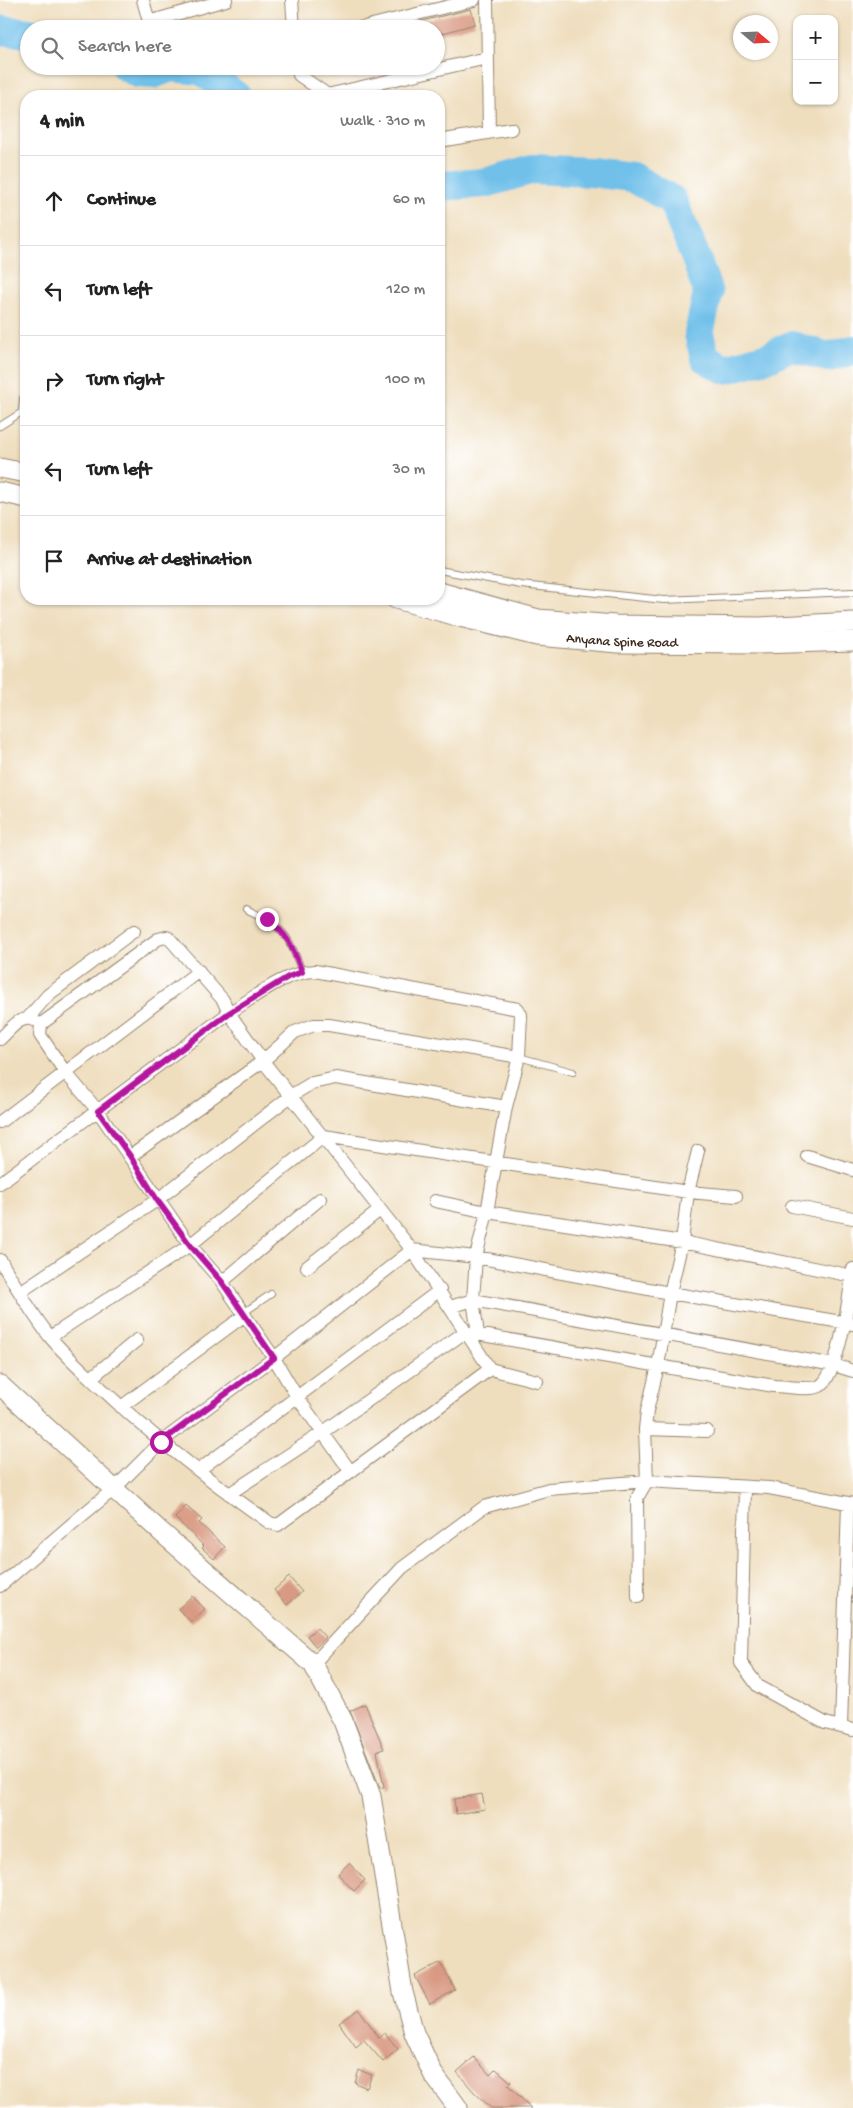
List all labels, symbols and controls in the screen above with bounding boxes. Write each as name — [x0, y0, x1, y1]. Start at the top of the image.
north arrow — [733, 15, 778, 60]
map controls — [793, 15, 838, 105]
button: + — [793, 15, 838, 60]
search box — [20, 20, 445, 75]
icon: search — [38, 34, 66, 62]
text: Search here — [78, 36, 172, 59]
button: − — [793, 60, 838, 105]
text: 4 min — [40, 110, 84, 135]
text: Walk · 310 m — [340, 113, 425, 132]
icon: ahead — [40, 187, 68, 215]
text: Continue — [87, 189, 156, 212]
text: 60 m — [393, 191, 425, 210]
icon: left — [40, 277, 68, 305]
text: Turn left — [87, 279, 151, 302]
text: 120 m — [386, 281, 425, 300]
icon: right — [40, 367, 68, 395]
text: Turn right — [87, 369, 163, 392]
text: 100 m — [385, 371, 425, 390]
icon: left — [40, 457, 68, 485]
text: Turn left — [87, 459, 151, 482]
text: 30 m — [392, 461, 425, 480]
icon: arrive — [40, 547, 68, 575]
text: Arrive at destination — [87, 549, 251, 572]
street label: Anyana Spine Road — [566, 630, 680, 652]
route end — [256, 908, 279, 931]
route start — [150, 1431, 173, 1454]

